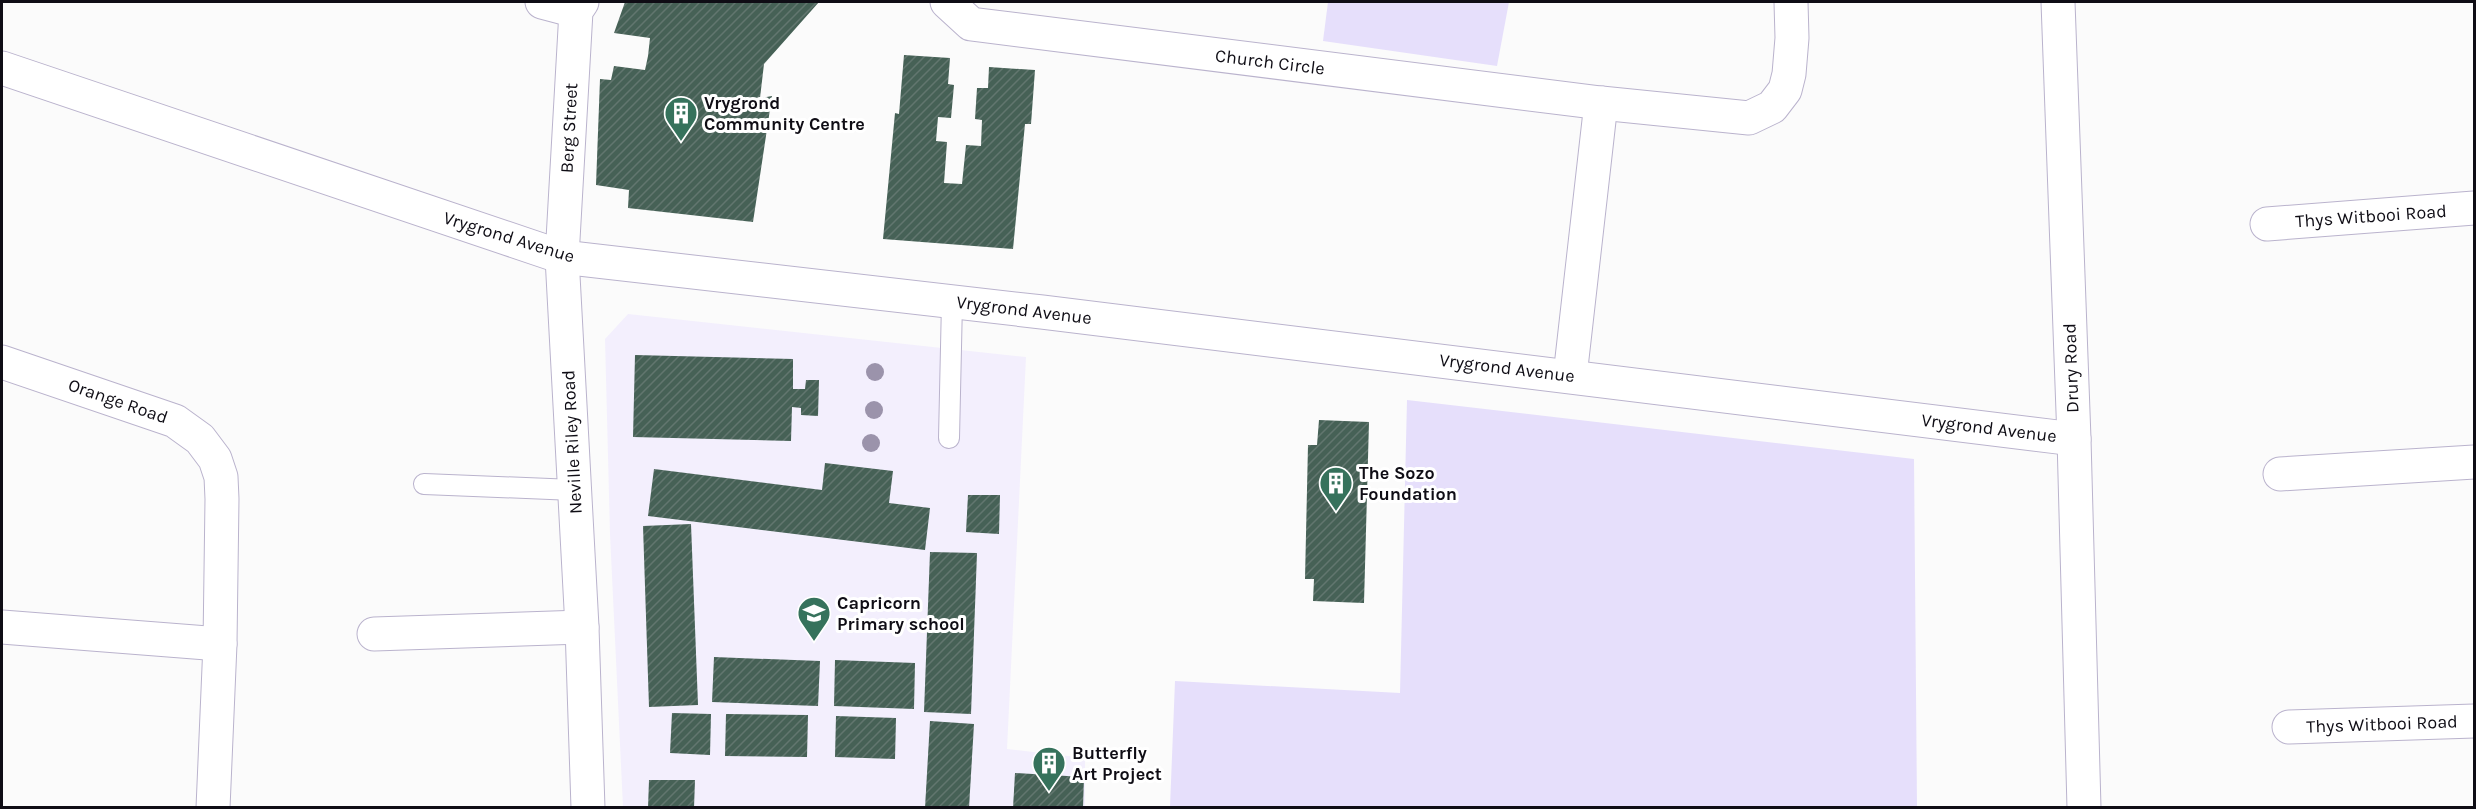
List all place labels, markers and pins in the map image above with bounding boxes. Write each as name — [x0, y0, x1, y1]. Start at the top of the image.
place label: Vrygrond Community Centre — [704, 92, 865, 135]
building icon: Vrygrond Community Centre — [663, 95, 699, 142]
place label: The Sozo Foundation — [1359, 462, 1457, 505]
building icon: The Sozo Foundation — [1318, 465, 1354, 512]
place label: Capricorn Primary school — [837, 592, 965, 635]
school or university icon: Capricorn Primary school — [796, 595, 832, 642]
place label: Butterfly Art Project — [1072, 742, 1162, 785]
building icon: Butterfly Art Project — [1031, 745, 1067, 792]

